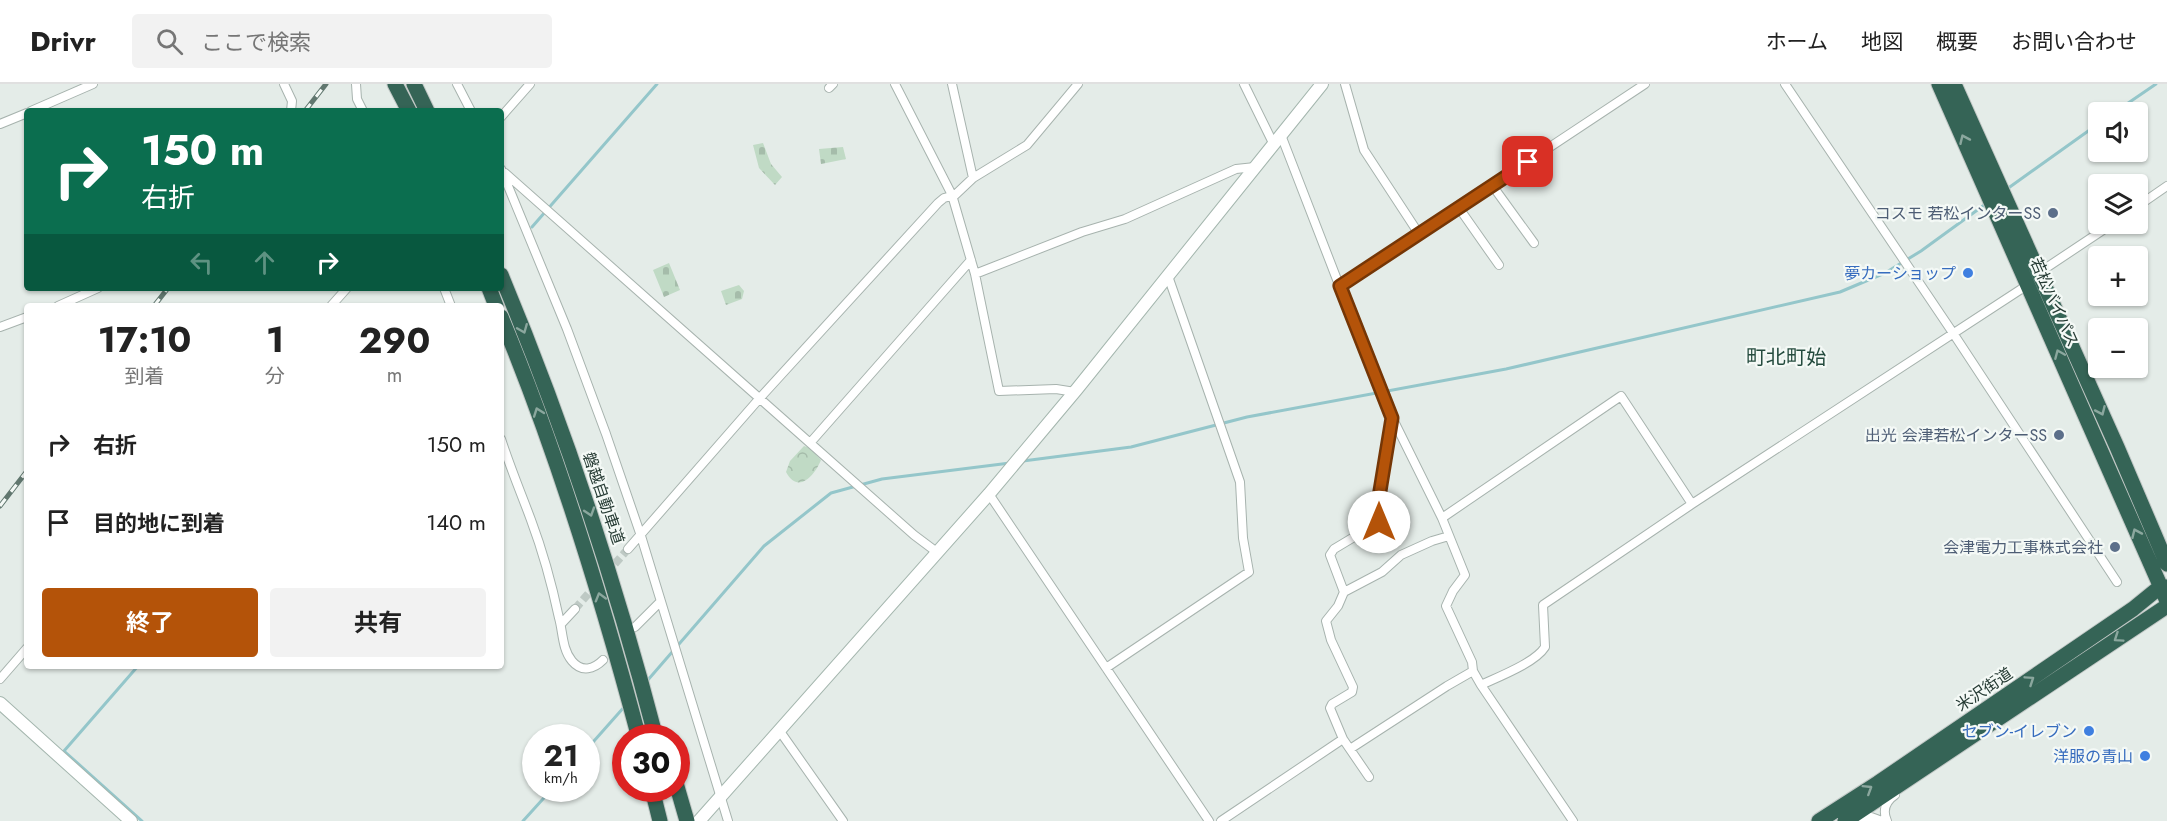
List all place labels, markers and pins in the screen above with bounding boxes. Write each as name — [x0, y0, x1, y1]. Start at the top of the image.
pin — [1502, 136, 1553, 187]
place label: コスモ 若松インターSS — [1875, 202, 2041, 225]
marker: コスモ 若松インターSS — [2046, 206, 2060, 220]
place label: 夢カーショップ — [1844, 262, 1956, 285]
marker: 夢カーショップ — [1961, 266, 1975, 280]
place label: 出光 会津若松インターSS — [1865, 424, 2047, 447]
marker: 出光 会津若松インターSS — [2052, 428, 2066, 442]
place label: 会津電力工事株式会社 — [1943, 536, 2103, 559]
marker: 会津電力工事株式会社 — [2108, 540, 2122, 554]
place label: セブン-イレブン — [1962, 720, 2077, 743]
marker: セブン-イレブン — [2082, 724, 2096, 738]
place label: 洋服の青山 — [2053, 745, 2133, 768]
marker: 洋服の青山 — [2138, 749, 2152, 763]

